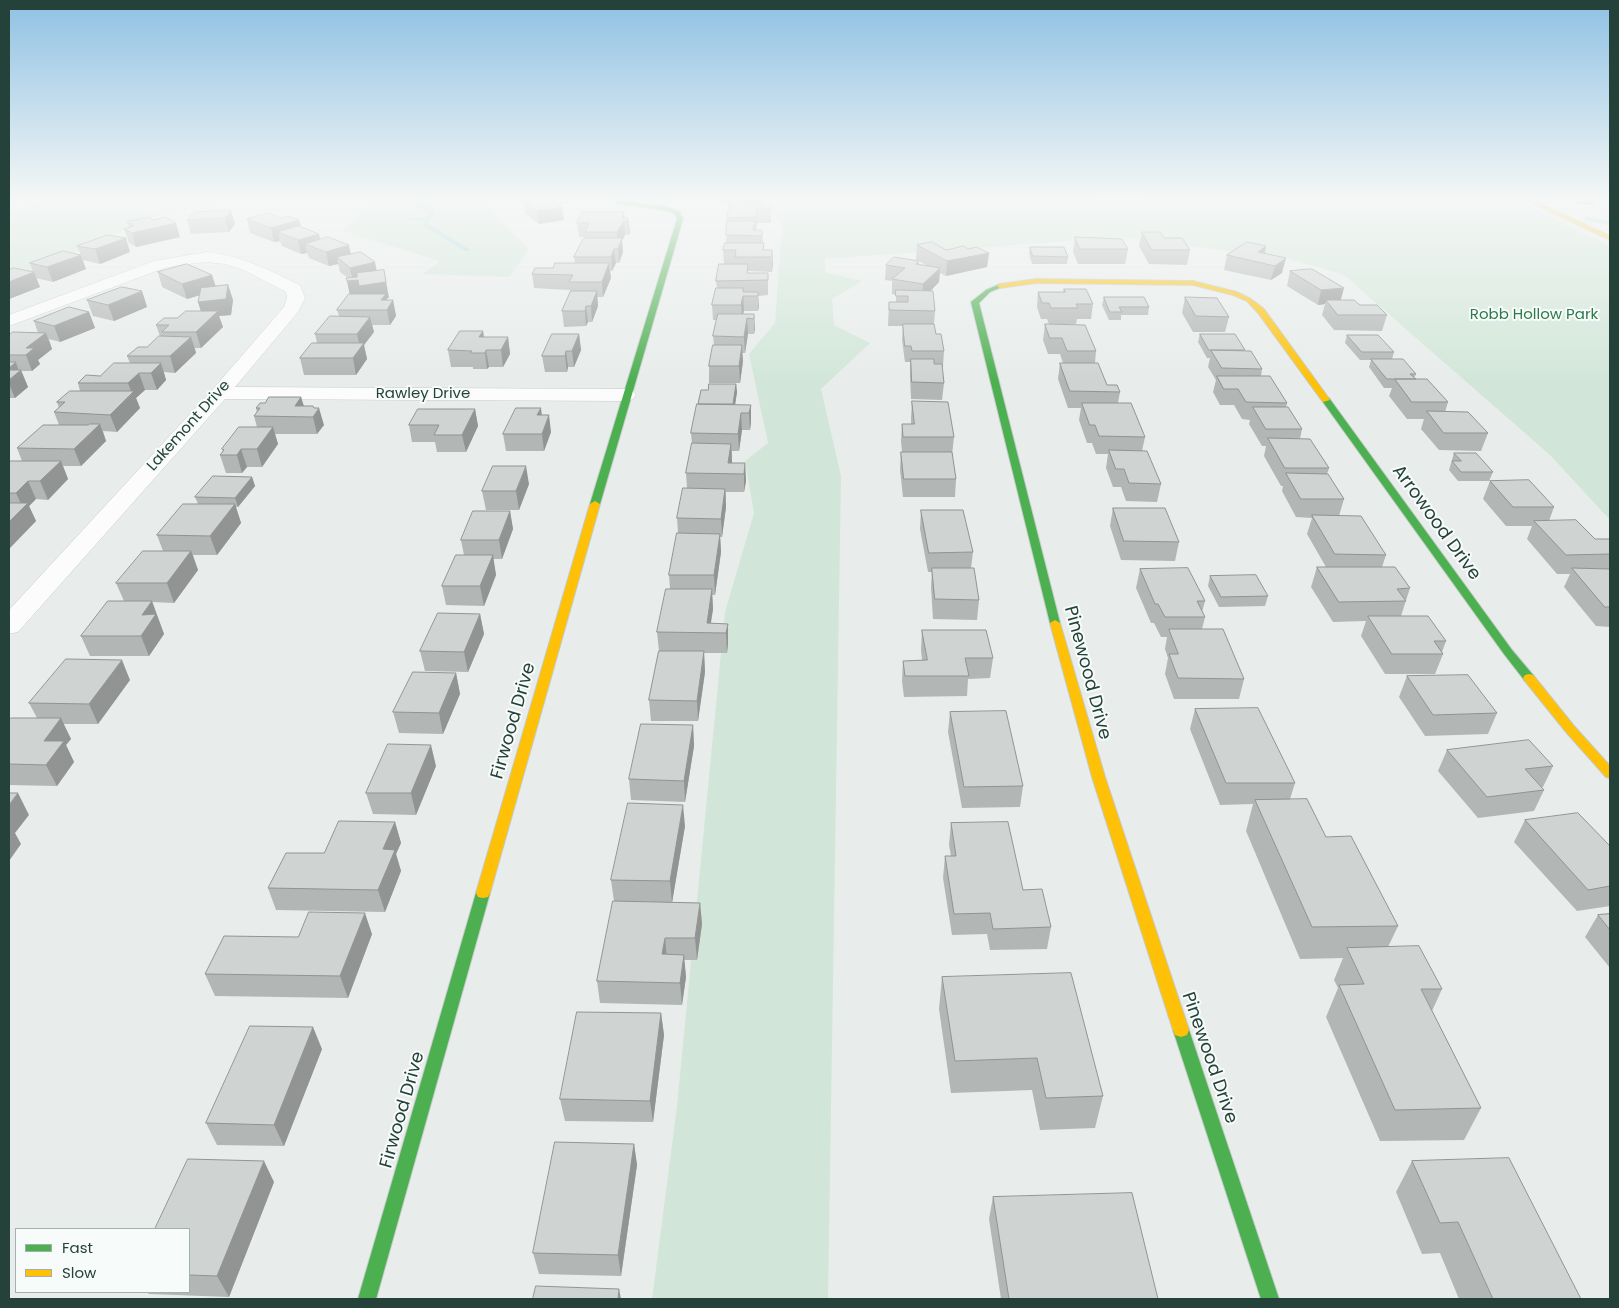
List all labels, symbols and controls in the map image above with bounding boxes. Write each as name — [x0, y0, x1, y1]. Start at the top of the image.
park label: Robb Hollow Park — [1470, 306, 1598, 324]
street label: Lakemont Drive — [144, 377, 234, 475]
street label: Rawley Drive — [376, 385, 470, 403]
street label: Arrowood Drive — [1387, 461, 1485, 585]
street label: Pinewood Drive — [1059, 604, 1115, 742]
street label: Firwood Drive — [487, 660, 541, 782]
street label: Pinewood Drive — [1176, 990, 1242, 1126]
street label: Firwood Drive — [376, 1049, 430, 1171]
legend — [15, 1228, 190, 1293]
text: Fast — [62, 1237, 93, 1258]
text: Slow — [62, 1262, 96, 1283]

